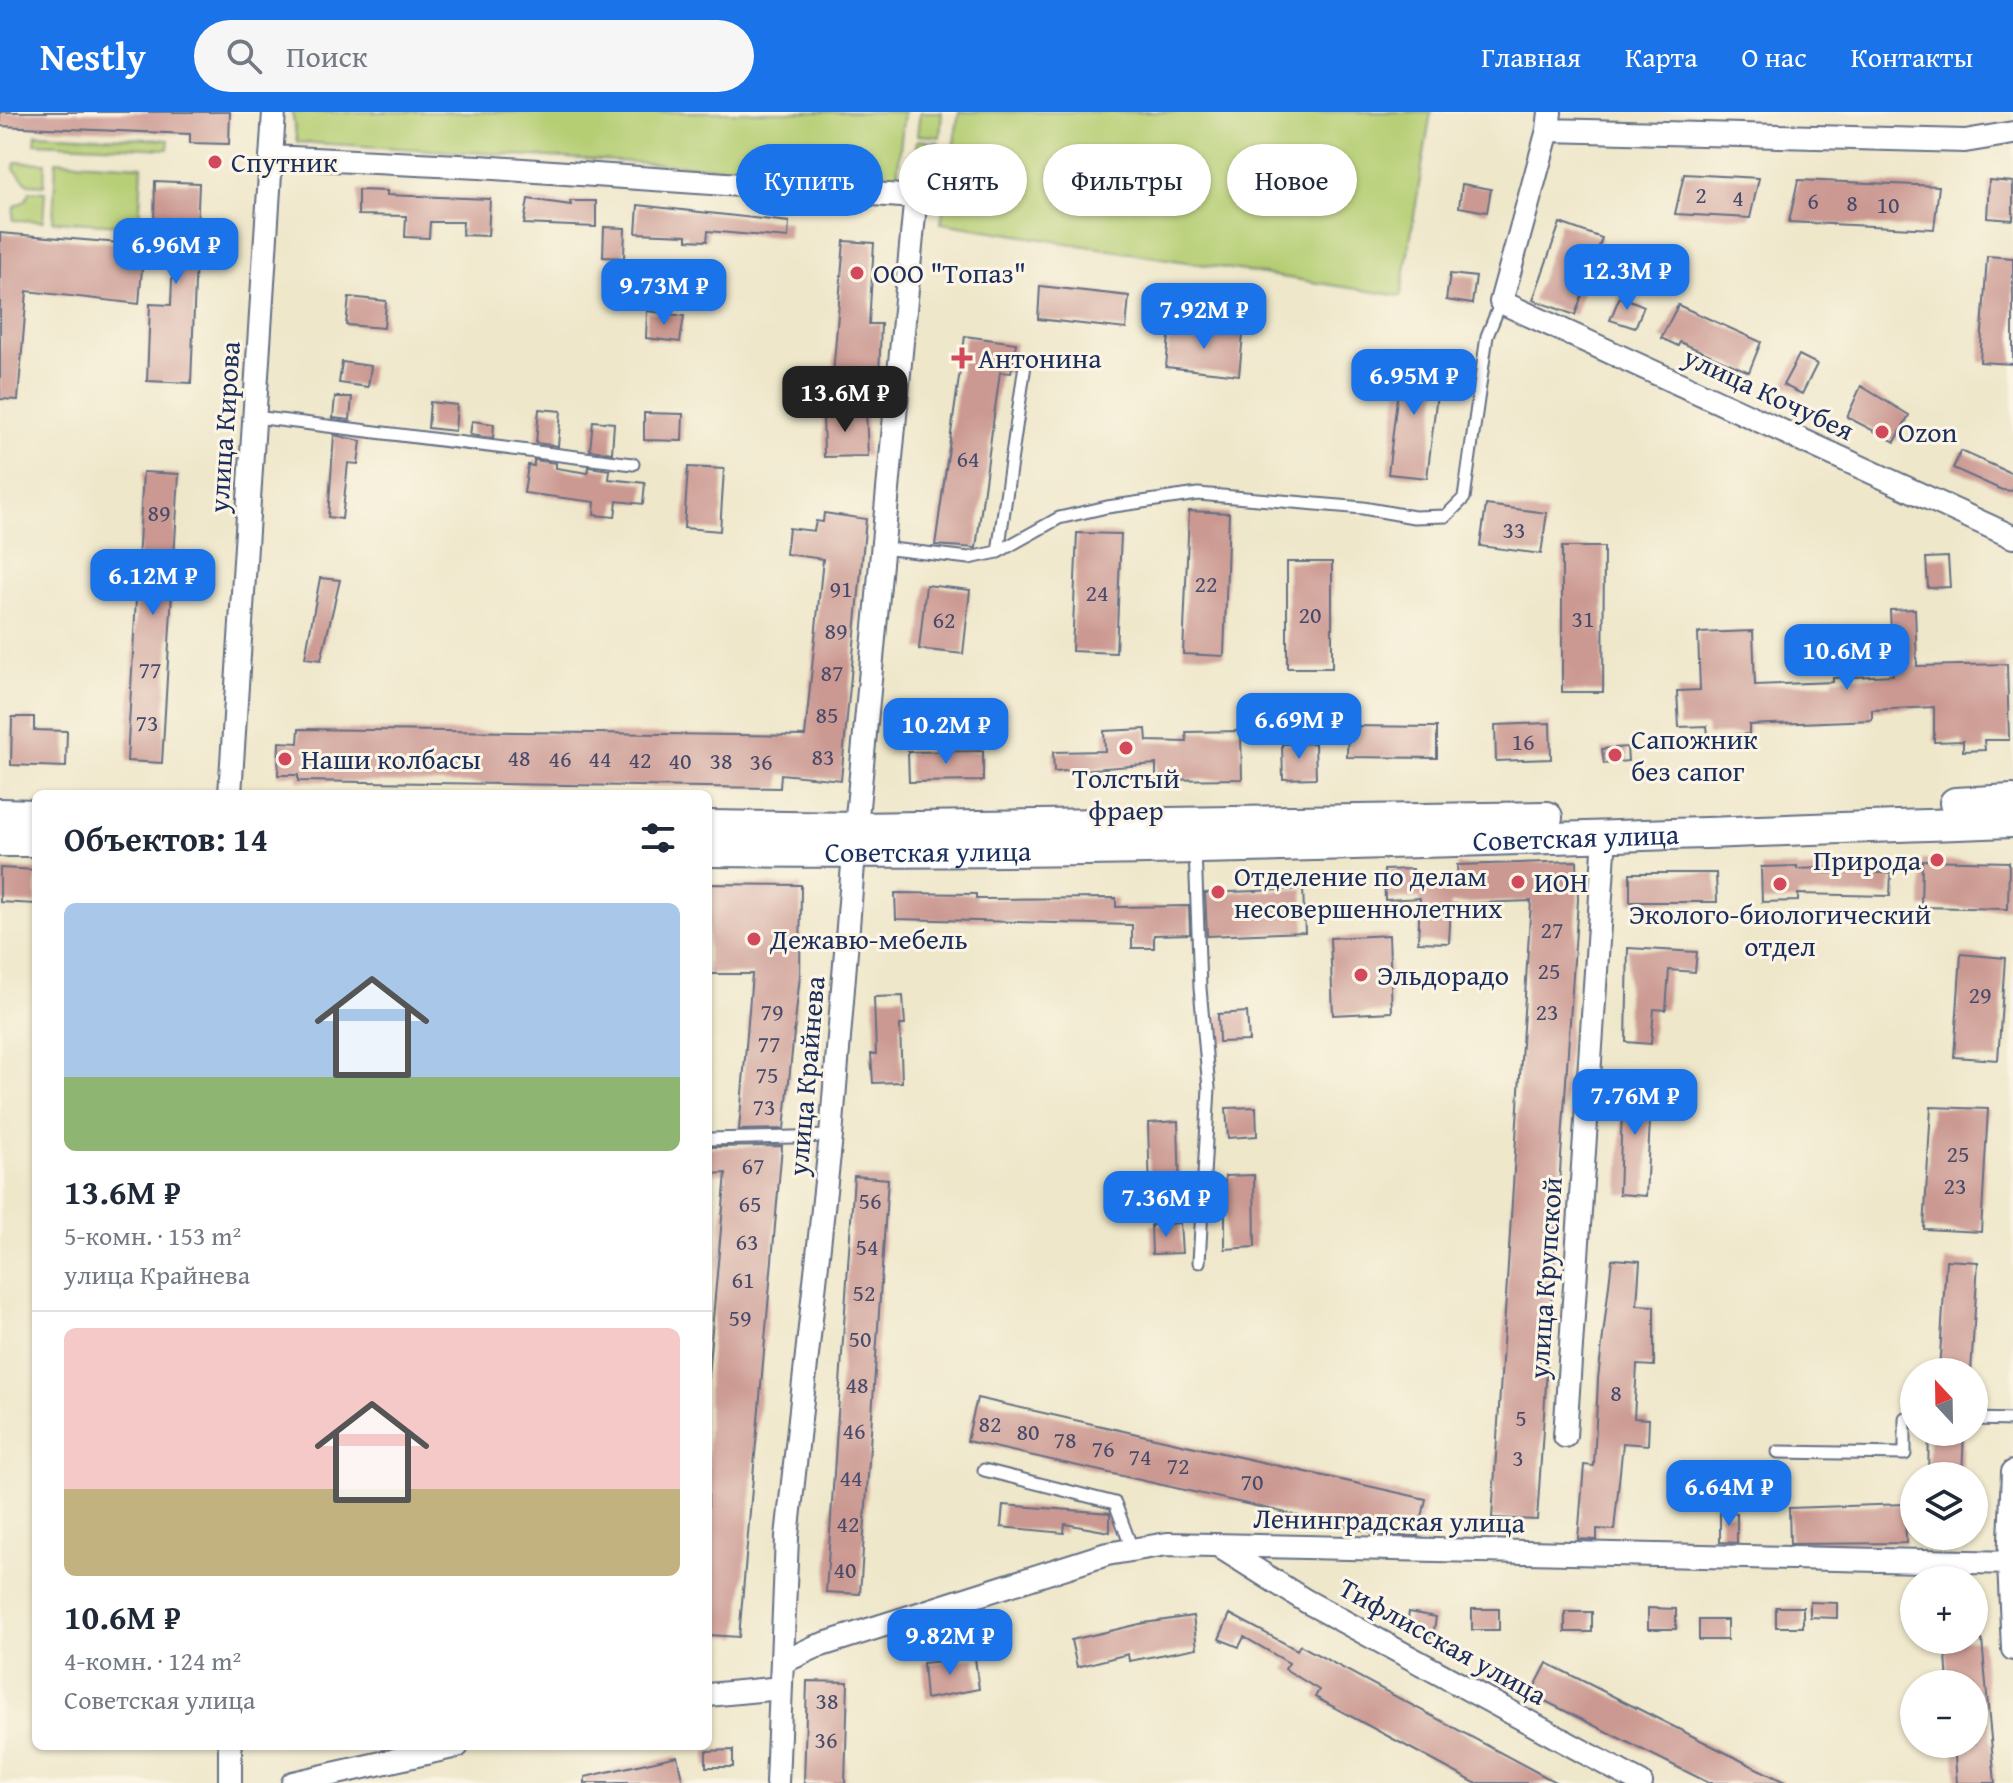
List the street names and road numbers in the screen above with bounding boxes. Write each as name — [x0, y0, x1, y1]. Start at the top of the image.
street label: улица Кочубея — [1676, 335, 1861, 450]
street label: улица Кирова — [197, 339, 250, 515]
street label: Советская улица — [1472, 813, 1680, 861]
street label: Советская улица — [825, 830, 1032, 872]
street label: улица Крайнева — [776, 974, 835, 1179]
street label: улица Крупской — [1517, 1176, 1572, 1381]
street label: Ленинградская улица — [1253, 1497, 1526, 1542]
street label: Тифлисская улица — [1332, 1566, 1555, 1715]

